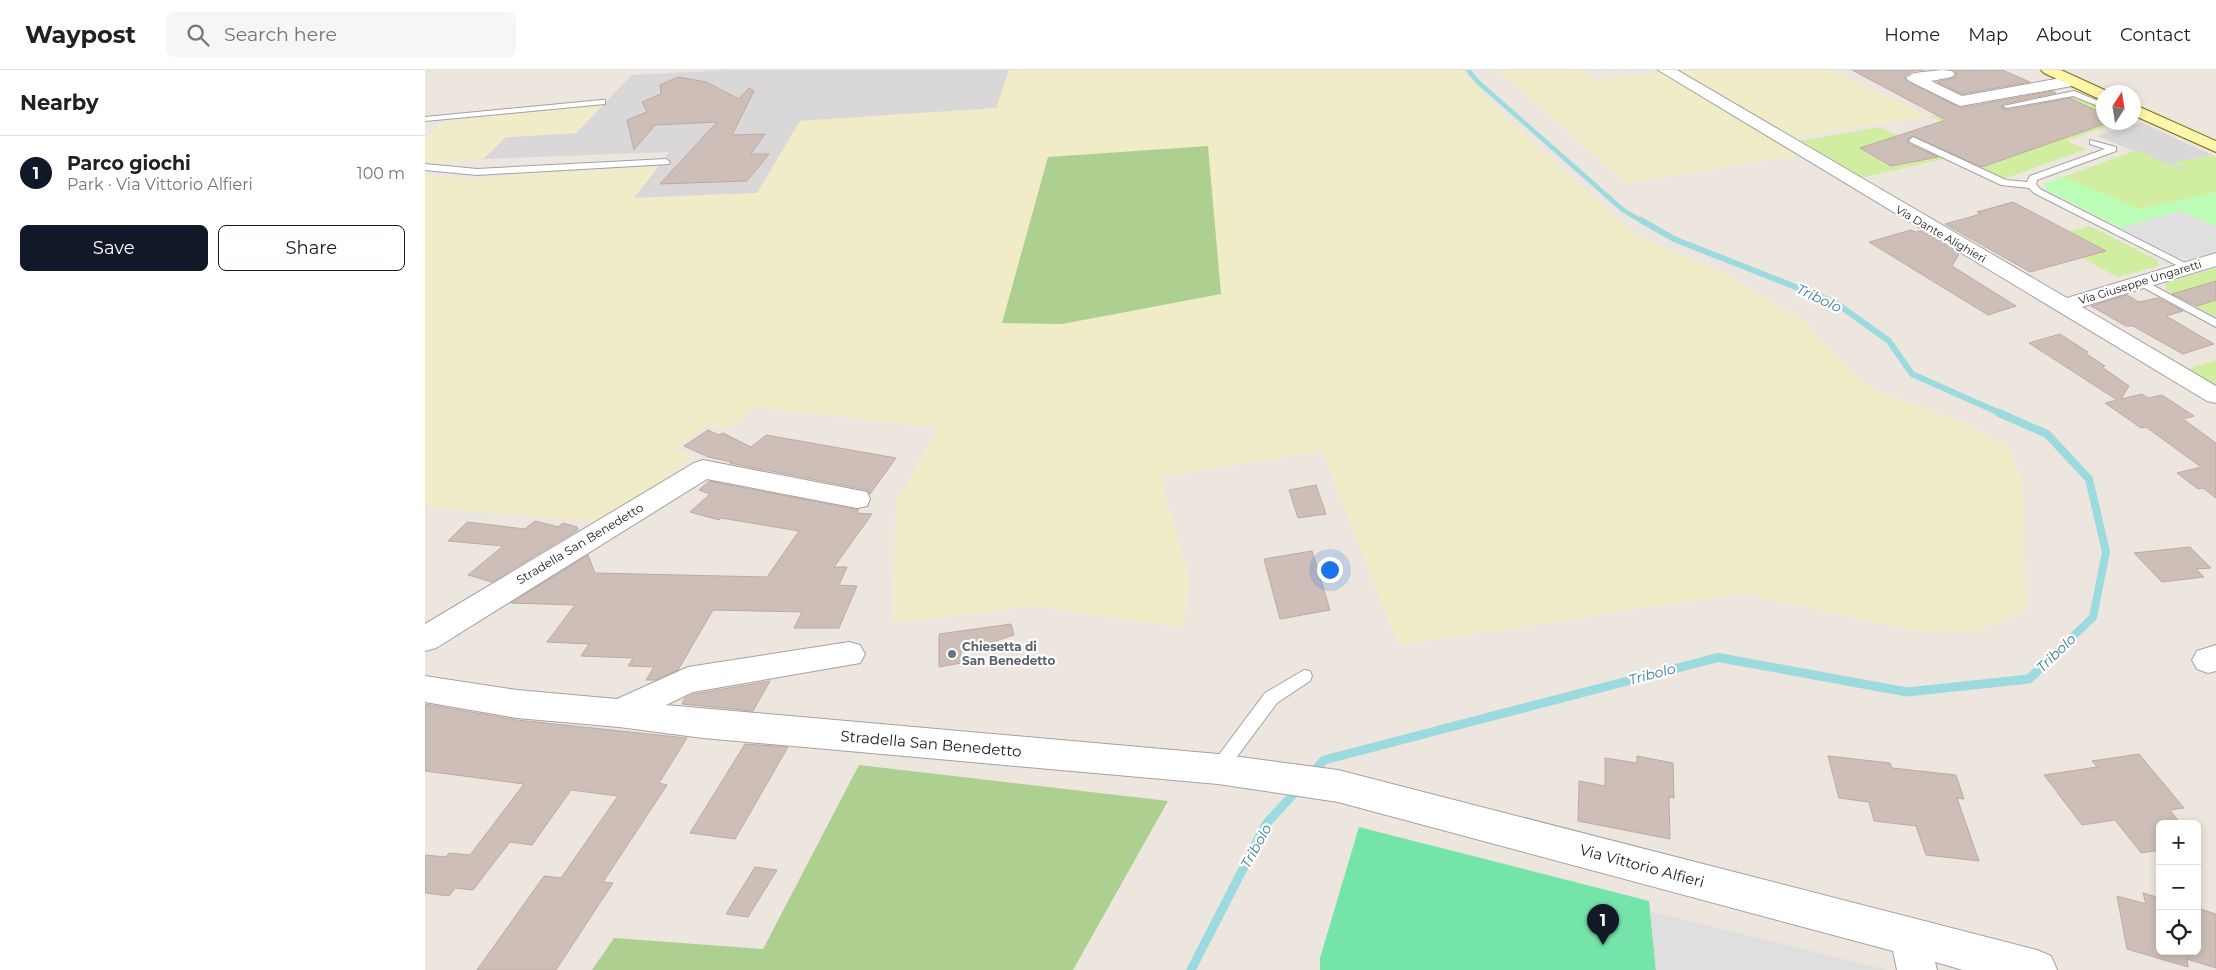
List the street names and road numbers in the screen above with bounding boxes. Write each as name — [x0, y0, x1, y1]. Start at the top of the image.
street label: Via Dante Alighieri — [1893, 202, 1989, 266]
street label: Via Giuseppe Ungaretti — [2077, 257, 2203, 307]
street label: Stradella San Benedetto — [514, 500, 646, 587]
street label: Stradella San Benedetto — [840, 726, 1022, 761]
street label: Via Vittorio Alfieri — [1578, 840, 1707, 891]

